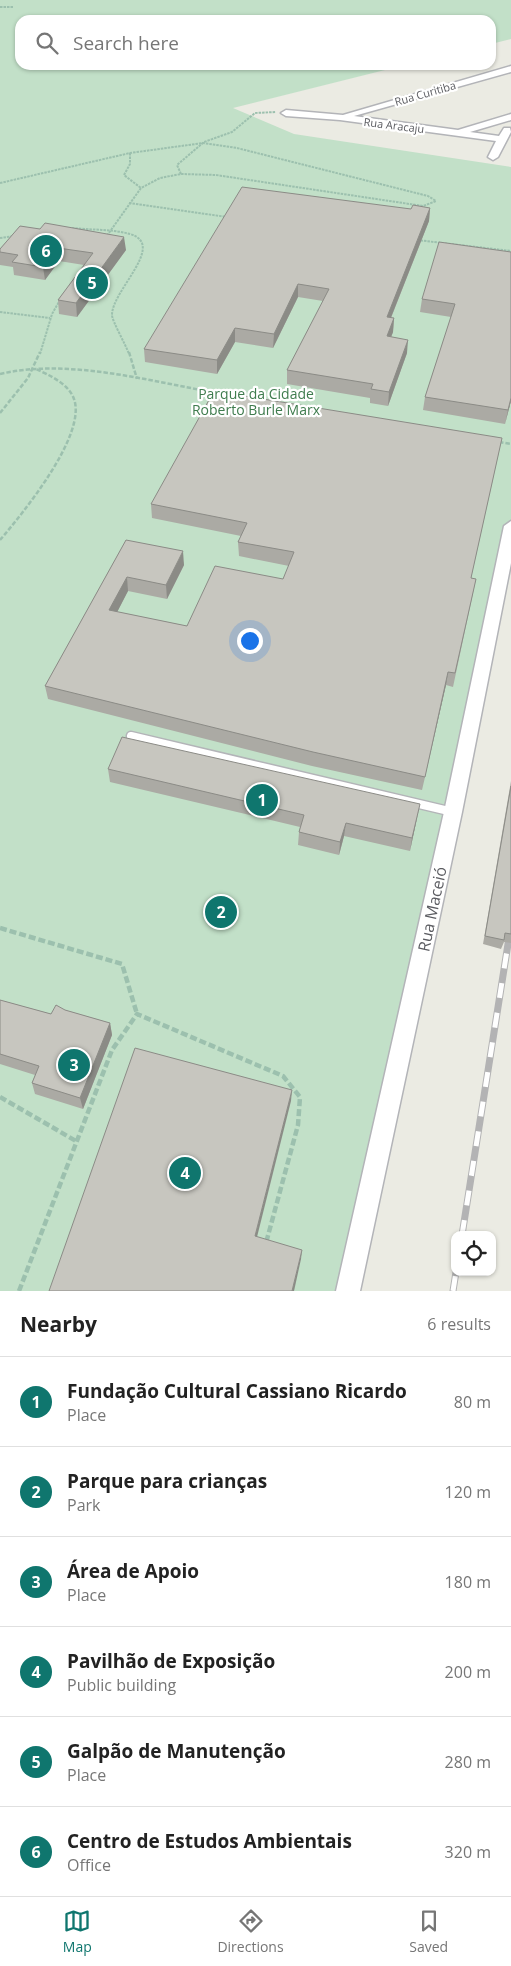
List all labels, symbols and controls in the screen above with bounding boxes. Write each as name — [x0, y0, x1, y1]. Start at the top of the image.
search box — [15, 15, 496, 70]
icon: search — [33, 29, 61, 57]
text: Search here — [73, 30, 179, 56]
street label: Rua Curitiba — [393, 77, 457, 109]
street label: Rua Aracaju — [363, 114, 425, 136]
pin: 6 — [30, 232, 62, 270]
pin: 5 — [76, 264, 108, 302]
park label: Parque da Cidade Roberto Burle Marx — [192, 384, 321, 419]
your location — [237, 628, 263, 654]
pin: 1 — [246, 781, 278, 819]
street label: Rua Maceió — [412, 864, 452, 954]
pin: 2 — [205, 893, 237, 931]
pin: 3 — [58, 1046, 90, 1084]
pin: 4 — [169, 1154, 201, 1192]
map controls — [451, 1231, 496, 1276]
button: locate — [451, 1231, 496, 1276]
text: Nearby — [20, 1310, 97, 1338]
text: 6 results — [427, 1313, 491, 1335]
text: Fundação Cultural Cassiano Ricardo — [67, 1378, 407, 1404]
text: 1 — [31, 1391, 41, 1413]
text: 80 m — [454, 1391, 491, 1413]
text: Place — [67, 1404, 106, 1426]
text: Parque para crianças — [67, 1468, 267, 1494]
text: 2 — [31, 1481, 41, 1503]
text: 120 m — [445, 1481, 491, 1503]
text: Park — [67, 1494, 100, 1516]
text: Área de Apoio — [67, 1558, 199, 1584]
text: 3 — [31, 1571, 41, 1593]
text: 180 m — [445, 1571, 491, 1593]
text: Place — [67, 1584, 106, 1606]
text: Pavilhão de Exposição — [67, 1648, 275, 1674]
text: 4 — [31, 1661, 41, 1683]
text: 200 m — [445, 1661, 491, 1683]
text: Public building — [67, 1674, 176, 1696]
text: Galpão de Manutenção — [67, 1738, 286, 1764]
text: 5 — [31, 1751, 41, 1773]
text: 280 m — [445, 1751, 491, 1773]
text: Place — [67, 1764, 106, 1786]
text: Centro de Estudos Ambientais — [67, 1828, 352, 1854]
text: 6 — [31, 1841, 41, 1863]
text: 320 m — [445, 1841, 491, 1863]
text: Office — [67, 1854, 111, 1876]
tab: Map — [63, 1907, 92, 1956]
tab: Directions — [217, 1907, 284, 1956]
tab: Saved — [409, 1907, 448, 1956]

